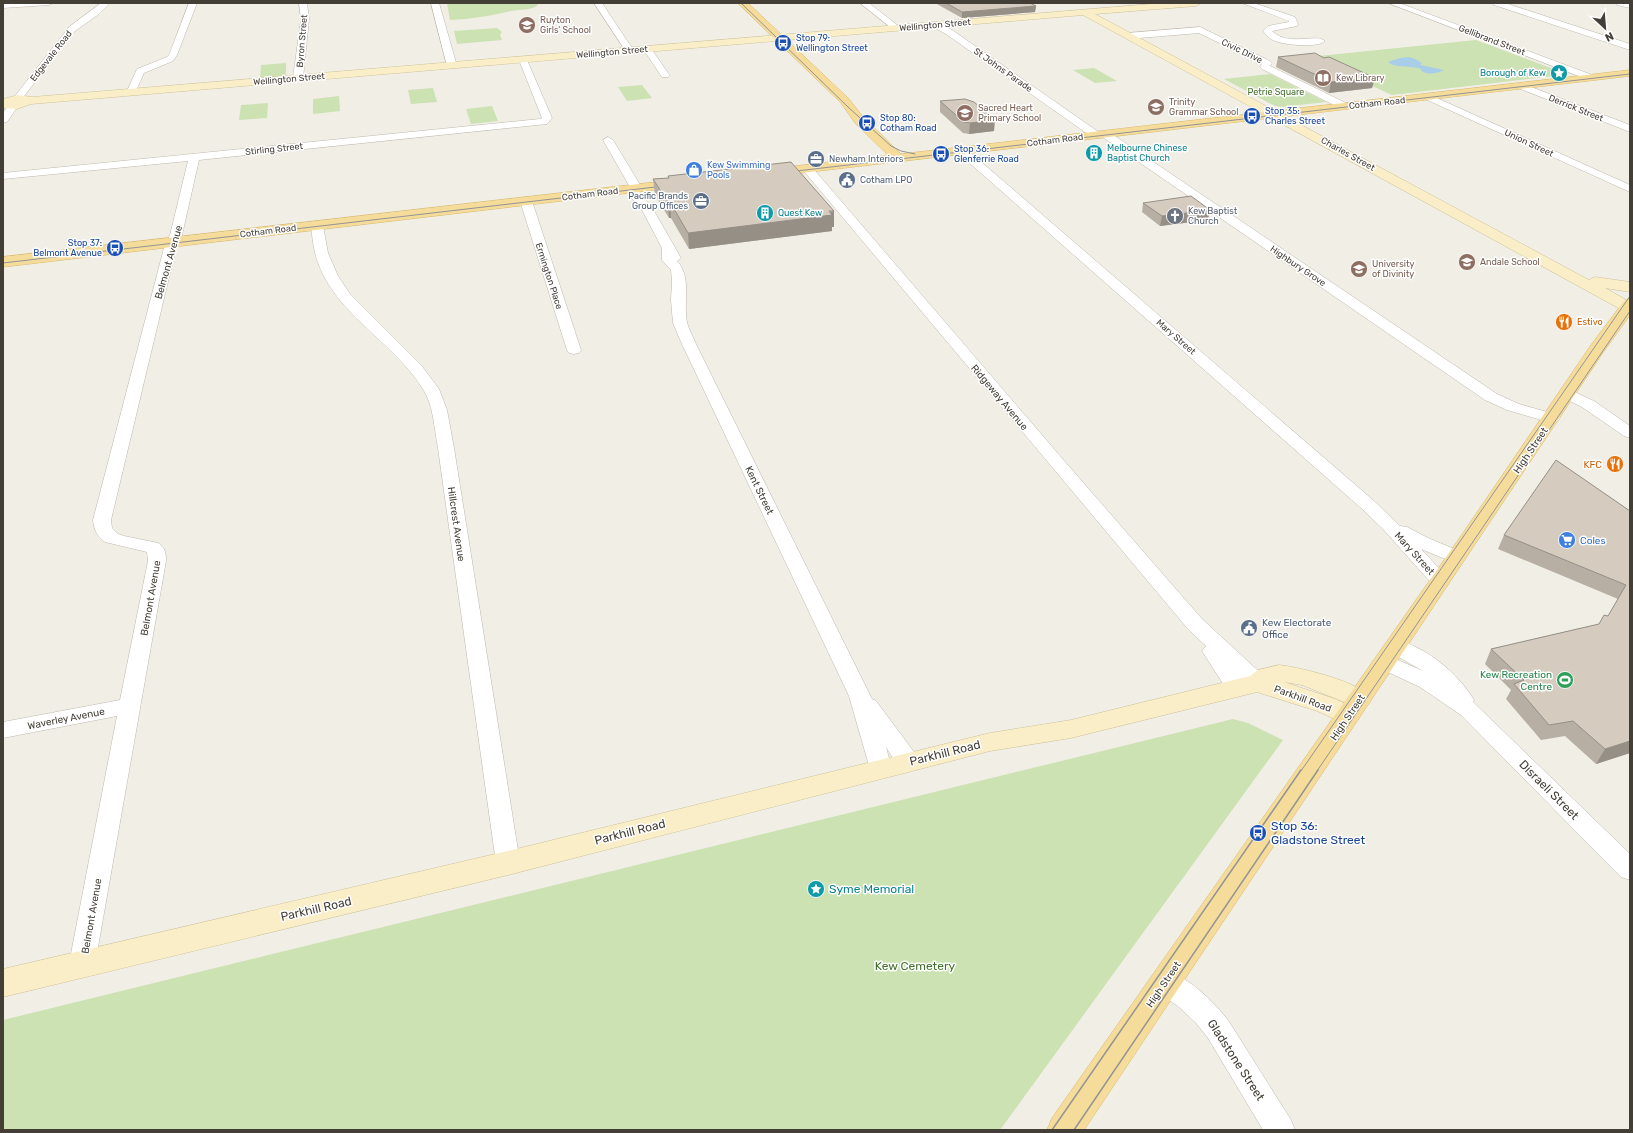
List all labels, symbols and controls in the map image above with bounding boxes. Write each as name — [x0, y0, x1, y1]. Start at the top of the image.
north arrow — [1585, 8, 1625, 48]
street label: Byron Street — [295, 14, 309, 68]
school or university icon: Ruyton Girls' School — [517, 15, 537, 35]
place label: Ruyton Girls' School — [540, 15, 591, 35]
street label: Wellington Street — [899, 17, 972, 33]
street label: Gellibrand Street — [1457, 23, 1527, 57]
street label: Edgevale Road — [28, 29, 74, 83]
text: N — [1603, 29, 1616, 44]
bus stop icon: Stop 79: Wellington Street — [773, 33, 793, 53]
place label: Stop 79: Wellington Street — [796, 33, 868, 53]
street label: Civic Drive — [1220, 37, 1264, 65]
street label: Wellington Street — [576, 44, 649, 60]
street label: St Johns Parade — [972, 46, 1034, 94]
place icon: Borough of Kew — [1549, 63, 1569, 83]
library icon: Kew Library — [1313, 68, 1333, 88]
place label: Borough of Kew — [1480, 68, 1546, 78]
street label: Wellington Street — [253, 71, 326, 87]
place label: Kew Library — [1336, 73, 1385, 83]
park label: Petrie Square — [1248, 87, 1304, 97]
street label: Derrick Street — [1547, 92, 1605, 124]
street label: Cotham Road — [1348, 95, 1406, 111]
school or university icon: Trinity Grammar School — [1146, 97, 1166, 117]
place label: Trinity Grammar School — [1169, 97, 1238, 117]
school or university icon: Sacred Heart Primary School — [955, 103, 975, 123]
place label: Sacred Heart Primary School — [978, 103, 1041, 123]
bus stop icon: Stop 35: Charles Street — [1242, 106, 1262, 126]
place label: Stop 35: Charles Street — [1265, 106, 1325, 126]
bus stop icon: Stop 80: Cotham Road — [857, 113, 877, 133]
place label: Stop 80: Cotham Road — [880, 113, 937, 133]
street label: Union Street — [1503, 127, 1555, 159]
street label: Cotham Road — [1026, 132, 1084, 148]
street label: Charles Street — [1319, 135, 1377, 173]
street label: Stirling Street — [245, 141, 304, 157]
building icon: Melbourne Chinese Baptist Church — [1084, 143, 1104, 163]
place label: Melbourne Chinese Baptist Church — [1107, 143, 1187, 163]
bus stop icon: Stop 36: Glenferrie Road — [931, 144, 951, 164]
place label: Stop 36: Glenferrie Road — [954, 144, 1019, 164]
office icon: Newham Interiors — [806, 149, 826, 169]
place label: Newham Interiors — [829, 154, 904, 164]
shop icon: Kew Swimming Pools — [684, 160, 704, 180]
place label: Kew Swimming Pools — [707, 160, 770, 180]
public building icon: Cotham LPO — [837, 170, 857, 190]
place label: Cotham LPO — [860, 175, 912, 185]
street label: Cotham Road — [561, 186, 619, 202]
place label: Pacific Brands Group Offices — [628, 191, 688, 211]
office icon: Pacific Brands Group Offices — [691, 191, 711, 211]
building icon: Quest Kew — [755, 203, 775, 223]
church icon: Kew Baptist Church — [1165, 206, 1185, 226]
place label: Kew Baptist Church — [1188, 206, 1238, 226]
place label: Quest Kew — [778, 208, 822, 218]
street label: Belmont Avenue — [153, 223, 185, 301]
street label: Cotham Road — [239, 223, 297, 239]
place label: Stop 37: Belmont Avenue — [33, 238, 102, 258]
bus stop icon: Stop 37: Belmont Avenue — [105, 238, 125, 258]
street label: Ermington Place — [534, 242, 564, 310]
street label: Highbury Grove — [1268, 244, 1328, 288]
school or university icon: Andale School — [1457, 252, 1477, 272]
place label: Andale School — [1480, 257, 1540, 267]
school or university icon: University of Divinity — [1349, 259, 1369, 279]
place label: University of Divinity — [1372, 259, 1415, 279]
restaurant icon: Estivo — [1554, 312, 1574, 332]
street label: Mary Street — [1154, 317, 1198, 357]
place label: Estivo — [1577, 317, 1603, 327]
street label: Ridgeway Avenue — [968, 362, 1030, 433]
street label: High Street — [1511, 425, 1551, 476]
restaurant icon: KFC — [1605, 454, 1625, 474]
place label: KFC — [1584, 459, 1602, 471]
street label: Kent Street — [742, 464, 776, 517]
street label: Hillcrest Avenue — [445, 486, 467, 563]
street label: Mary Street — [1392, 530, 1437, 578]
supermarket icon: Coles — [1557, 530, 1577, 550]
place label: Coles — [1580, 535, 1606, 547]
street label: Belmont Avenue — [138, 559, 164, 637]
place label: Kew Electorate Office — [1262, 617, 1332, 641]
public building icon: Kew Electorate Office — [1239, 618, 1259, 638]
place label: Kew Recreation Centre — [1480, 669, 1552, 693]
sports icon: Kew Recreation Centre — [1555, 670, 1575, 690]
street label: Parkhill Road — [1272, 683, 1333, 715]
street label: High Street — [1328, 692, 1368, 743]
street label: Waverley Avenue — [27, 706, 106, 732]
street label: Parkhill Road — [908, 737, 982, 769]
street label: Disraeli Street — [1516, 757, 1582, 823]
street label: Parkhill Road — [593, 816, 667, 848]
place label: Stop 36: Gladstone Street — [1271, 819, 1365, 847]
bus stop icon: Stop 36: Gladstone Street — [1248, 823, 1268, 843]
street label: Belmont Avenue — [79, 877, 105, 955]
place icon: Syme Memorial — [806, 879, 826, 899]
place label: Syme Memorial — [829, 882, 914, 896]
street label: Parkhill Road — [279, 894, 353, 924]
park label: Kew Cemetery — [875, 959, 956, 973]
street label: High Street — [1144, 959, 1184, 1010]
street label: Gladstone Street — [1204, 1017, 1268, 1104]

